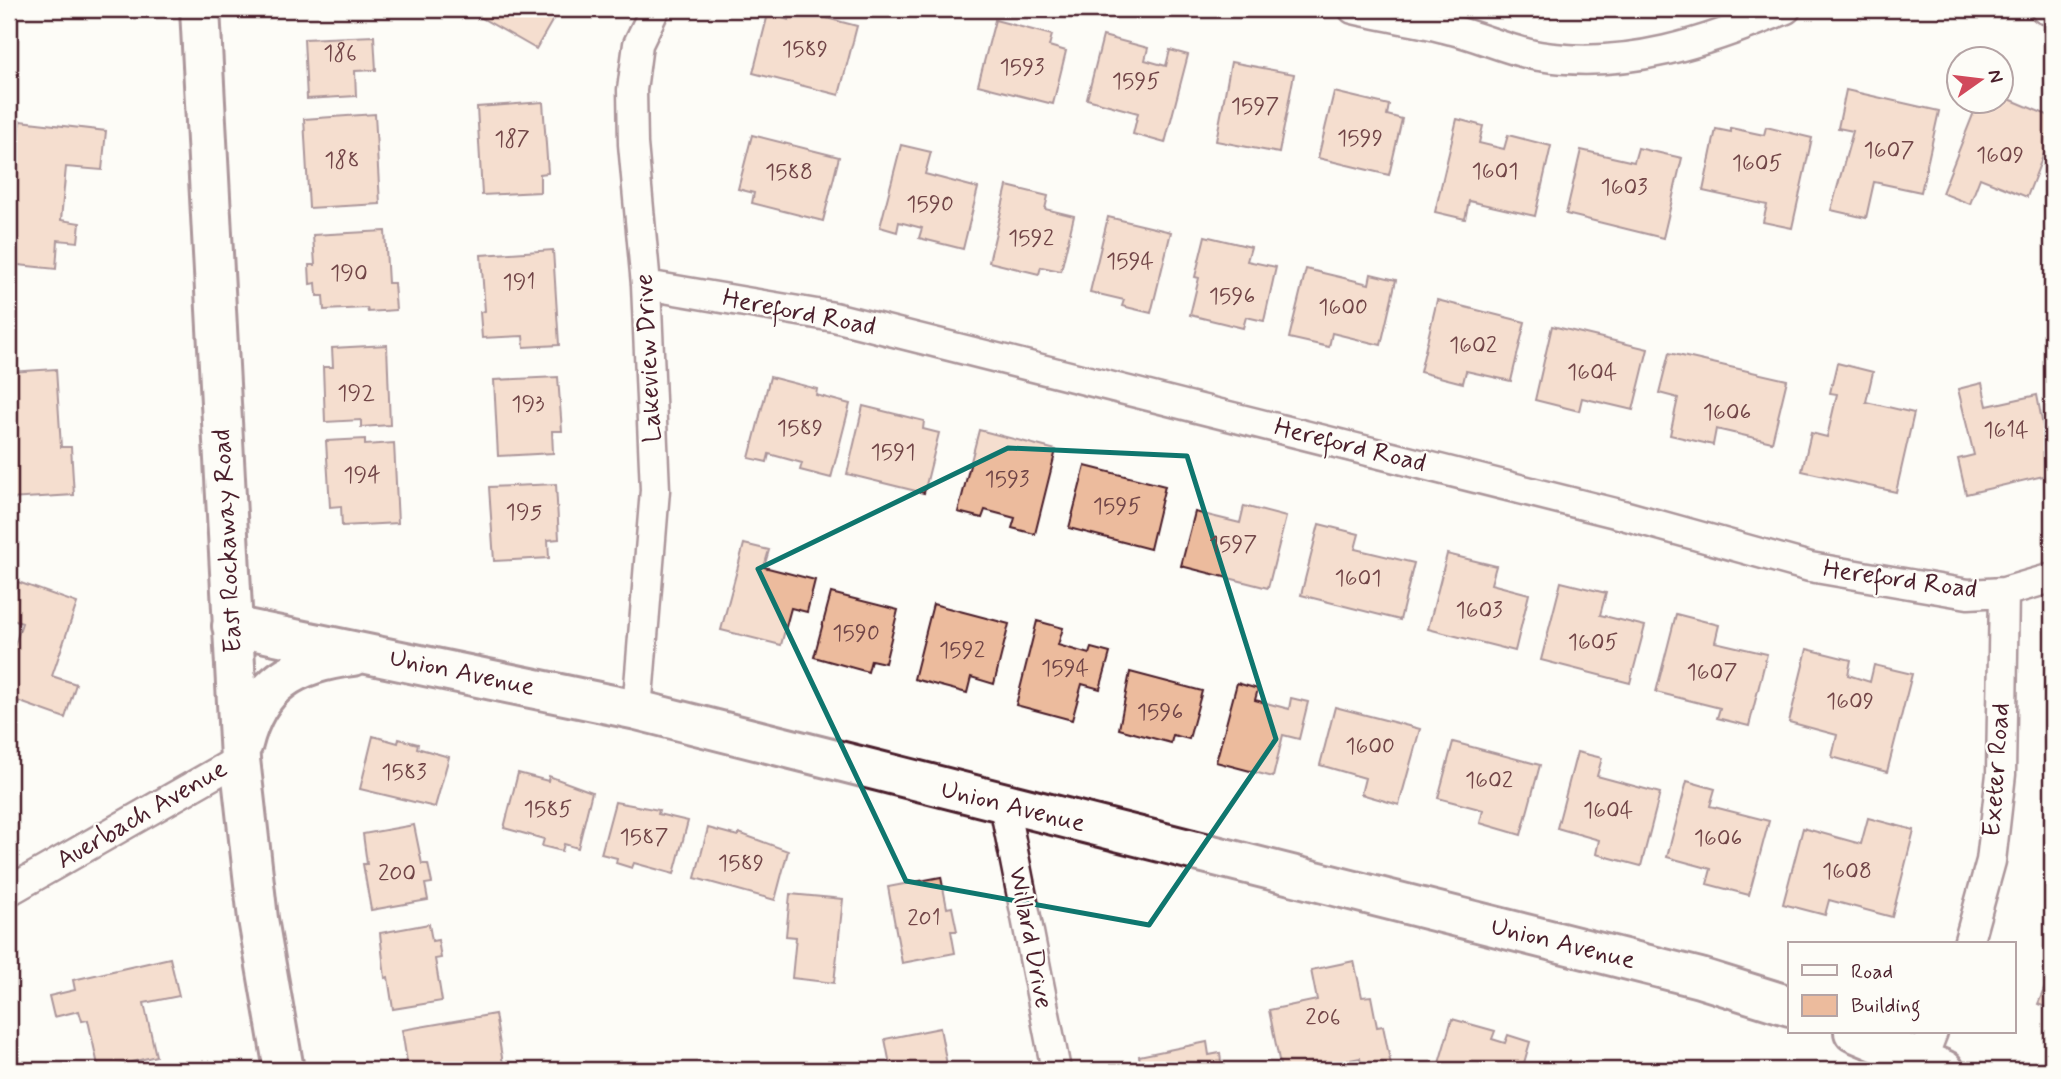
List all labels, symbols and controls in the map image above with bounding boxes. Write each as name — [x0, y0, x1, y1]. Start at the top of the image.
house number: 1589 — [782, 35, 828, 65]
house number: 186 — [323, 39, 357, 69]
north arrow — [1946, 46, 2016, 116]
house number: 1593 — [999, 53, 1045, 83]
house number: 1595 — [1112, 67, 1160, 97]
text: N — [1981, 67, 2009, 85]
house number: 1597 — [1231, 92, 1279, 122]
house number: 1599 — [1337, 124, 1383, 154]
house number: 187 — [494, 125, 530, 155]
house number: 1607 — [1864, 136, 1914, 166]
house number: 1609 — [1976, 141, 2024, 171]
house number: 188 — [324, 146, 360, 176]
house number: 1605 — [1732, 149, 1782, 179]
house number: 1601 — [1471, 157, 1519, 187]
house number: 1588 — [765, 158, 813, 188]
house number: 1603 — [1600, 173, 1648, 203]
house number: 1590 — [906, 190, 954, 220]
house number: 1592 — [1008, 224, 1054, 254]
house number: 1594 — [1106, 247, 1154, 277]
house number: 190 — [330, 259, 368, 289]
house number: 191 — [503, 268, 535, 298]
street label: Lakeview Drive — [628, 273, 670, 443]
street label: Hereford Road — [719, 282, 878, 346]
house number: 1596 — [1209, 282, 1255, 312]
house number: 1600 — [1318, 293, 1368, 323]
house number: 1602 — [1449, 331, 1497, 361]
house number: 1604 — [1567, 358, 1617, 388]
house number: 192 — [337, 379, 375, 409]
house number: 193 — [511, 390, 545, 420]
house number: 1606 — [1703, 398, 1751, 428]
street label: Hereford Road — [1270, 411, 1429, 483]
house number: 1589 — [777, 414, 823, 444]
house number: 1614 — [1983, 416, 2029, 446]
street label: East Rockaway Road — [205, 428, 251, 654]
house number: 1591 — [871, 438, 915, 468]
house number: 194 — [343, 461, 381, 491]
house number: 1593 — [984, 465, 1030, 495]
house number: 1595 — [1093, 492, 1141, 522]
house number: 195 — [506, 498, 542, 528]
house number: 1597 — [1209, 530, 1257, 560]
street label: Hereford Road — [1821, 552, 1979, 610]
house number: 1601 — [1334, 564, 1382, 594]
house number: 1603 — [1455, 596, 1503, 626]
house number: 1590 — [832, 619, 880, 649]
house number: 1605 — [1568, 628, 1618, 658]
house number: 1592 — [939, 636, 985, 666]
street label: Union Avenue — [386, 641, 538, 705]
house number: 1594 — [1041, 654, 1089, 684]
house number: 1607 — [1687, 658, 1737, 688]
house number: 1609 — [1826, 687, 1874, 717]
house number: 1596 — [1137, 698, 1183, 728]
street label: Exeter Road — [1975, 702, 2019, 838]
house number: 1600 — [1345, 732, 1395, 762]
street label: Auerbach Avenue — [50, 752, 234, 878]
house number: 1583 — [381, 758, 427, 788]
house number: 1602 — [1465, 766, 1513, 796]
street label: Union Avenue — [937, 773, 1089, 841]
house number: 1585 — [524, 795, 572, 825]
house number: 1604 — [1583, 796, 1633, 826]
house number: 1587 — [620, 823, 668, 853]
house number: 1606 — [1694, 824, 1742, 854]
house number: 1589 — [718, 849, 764, 879]
house number: 1608 — [1822, 857, 1872, 887]
house number: 200 — [378, 859, 416, 889]
street label: Willard Drive — [1000, 864, 1060, 1012]
house number: 201 — [907, 904, 941, 934]
street label: Union Avenue — [1487, 910, 1639, 978]
legend — [1788, 942, 2016, 1034]
text: Road — [1851, 958, 1893, 986]
text: Building — [1851, 992, 1921, 1022]
house number: 206 — [1305, 1003, 1341, 1033]

